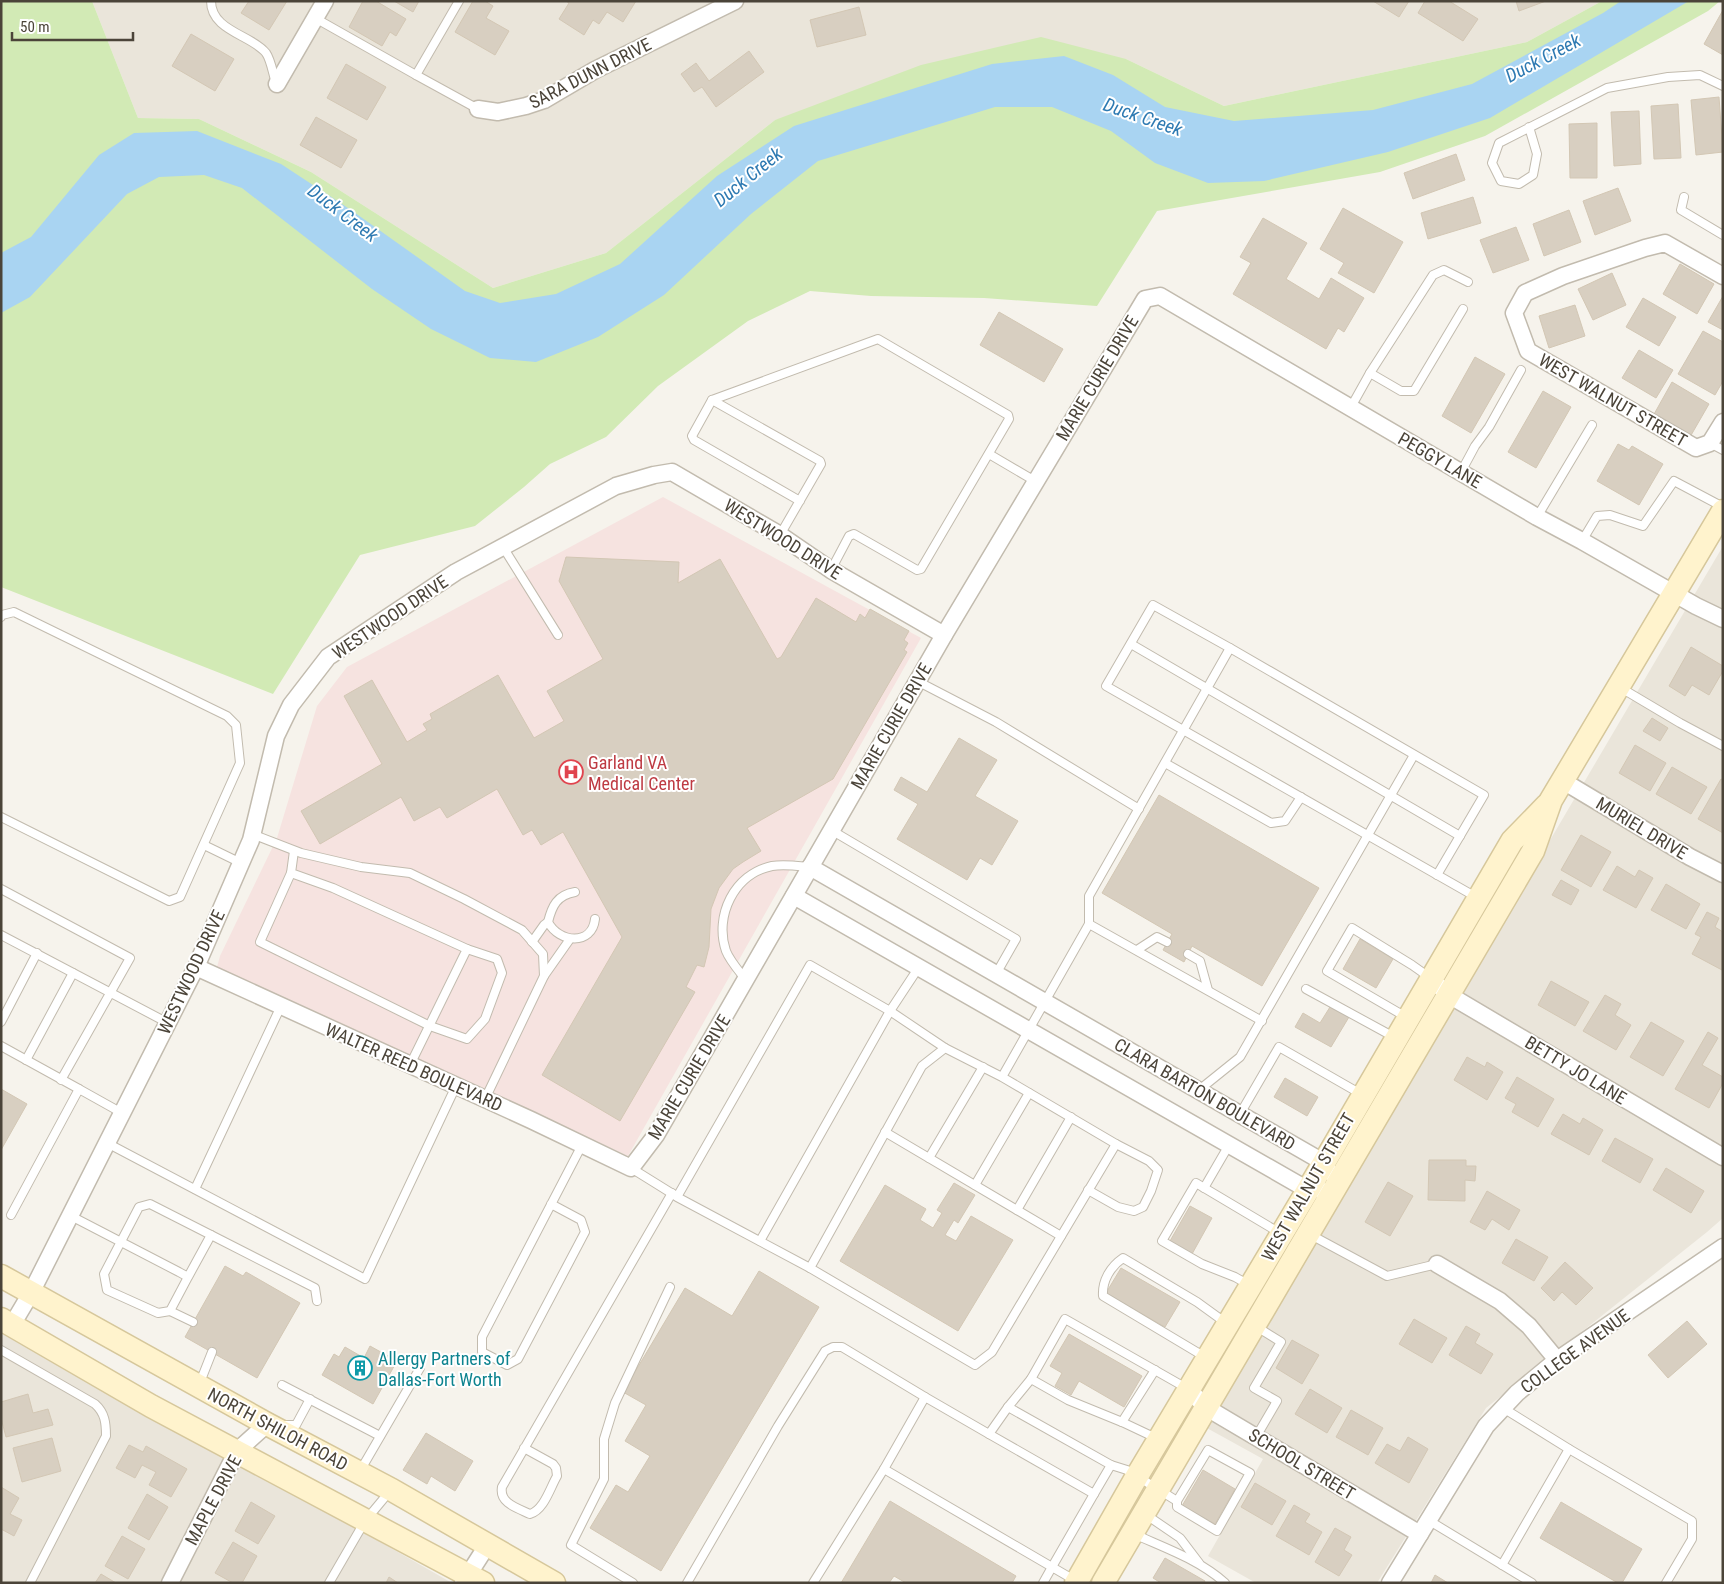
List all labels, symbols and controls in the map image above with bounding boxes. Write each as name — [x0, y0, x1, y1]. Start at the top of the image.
scale bar — [12, 10, 134, 42]
text: 50 m — [20, 18, 50, 36]
water label: Duck Creek — [1501, 28, 1585, 87]
street label: SARA DUNN DRIVE — [526, 33, 654, 113]
water label: Duck Creek — [1100, 93, 1186, 141]
water label: Duck Creek — [709, 142, 788, 212]
water label: Duck Creek — [303, 179, 383, 247]
street label: MARIE CURIE DRIVE — [1051, 312, 1143, 444]
street label: WEST WALNUT STREET — [1535, 349, 1691, 451]
street label: PEGGY LANE — [1394, 428, 1486, 492]
street label: WESTWOOD DRIVE — [720, 494, 846, 584]
street label: WESTWOOD DRIVE — [328, 571, 452, 663]
street label: MARIE CURIE DRIVE — [846, 659, 936, 793]
place label: Garland VA Medical Center — [588, 752, 695, 794]
hospital icon: Garland VA Medical Center — [558, 759, 584, 785]
street label: MURIEL DRIVE — [1593, 793, 1691, 863]
street label: WESTWOOD DRIVE — [153, 907, 229, 1037]
street label: MARIE CURIE DRIVE — [643, 1011, 735, 1143]
street label: WALTER REED BOULEVARD — [322, 1018, 506, 1116]
street label: BETTY JO LANE — [1522, 1032, 1630, 1108]
street label: CLARA BARTON BOULEVARD — [1111, 1034, 1299, 1154]
street label: WEST WALNUT STREET — [1257, 1109, 1359, 1265]
street label: COLLEGE AVENUE — [1516, 1304, 1634, 1398]
place label: Allergy Partners of Dallas-Fort Worth — [378, 1348, 511, 1390]
building icon: Allergy Partners of Dallas-Fort Worth — [347, 1355, 373, 1381]
street label: NORTH SHILOH ROAD — [204, 1383, 352, 1475]
street label: SCHOOL STREET — [1245, 1424, 1359, 1504]
street label: MAPLE DRIVE — [180, 1451, 246, 1549]

